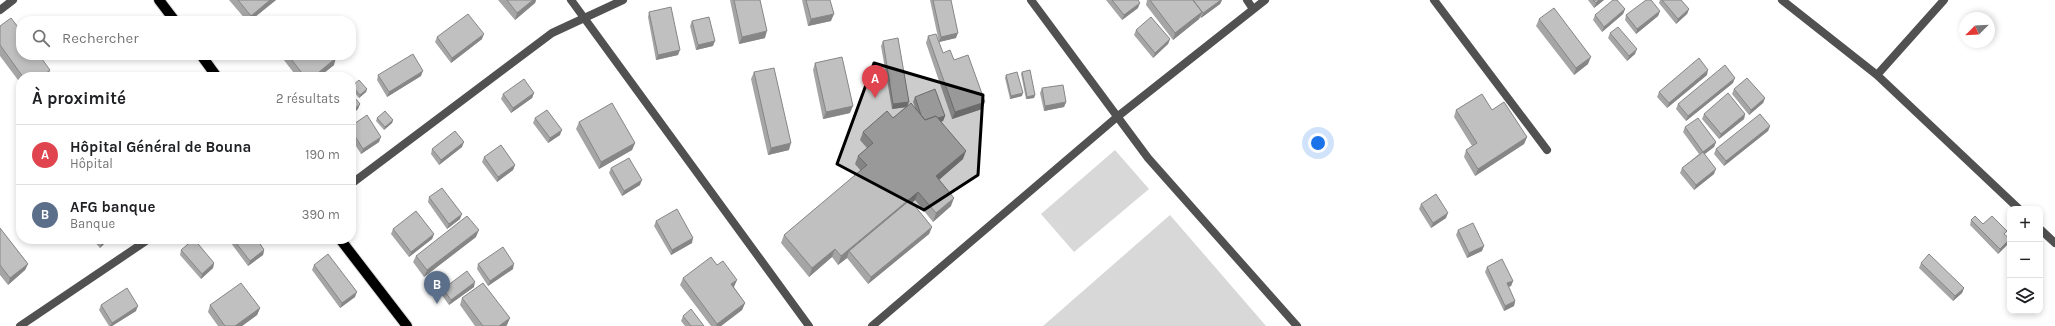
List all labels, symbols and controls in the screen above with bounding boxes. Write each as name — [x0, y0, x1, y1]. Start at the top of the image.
north arrow — [1959, 12, 1995, 48]
search box — [16, 16, 356, 60]
icon: search — [30, 27, 52, 49]
text: Rechercher — [62, 29, 139, 47]
pin: A — [862, 65, 888, 98]
text: À proximité — [32, 88, 126, 108]
text: 2 résultats — [276, 91, 340, 106]
your location — [1308, 133, 1328, 153]
text: Hôpital Général de Bouna — [70, 138, 251, 156]
text: A — [41, 147, 49, 162]
text: 190 m — [305, 147, 340, 162]
text: Hôpital — [70, 156, 113, 171]
text: AFG banque — [70, 198, 155, 216]
map controls — [2007, 206, 2043, 314]
button: + — [2007, 206, 2043, 242]
text: B — [41, 207, 49, 222]
text: 390 m — [302, 207, 340, 222]
text: Banque — [70, 216, 115, 231]
button: − — [2007, 242, 2043, 278]
pin: B — [424, 271, 450, 304]
button: layers — [2007, 278, 2043, 314]

